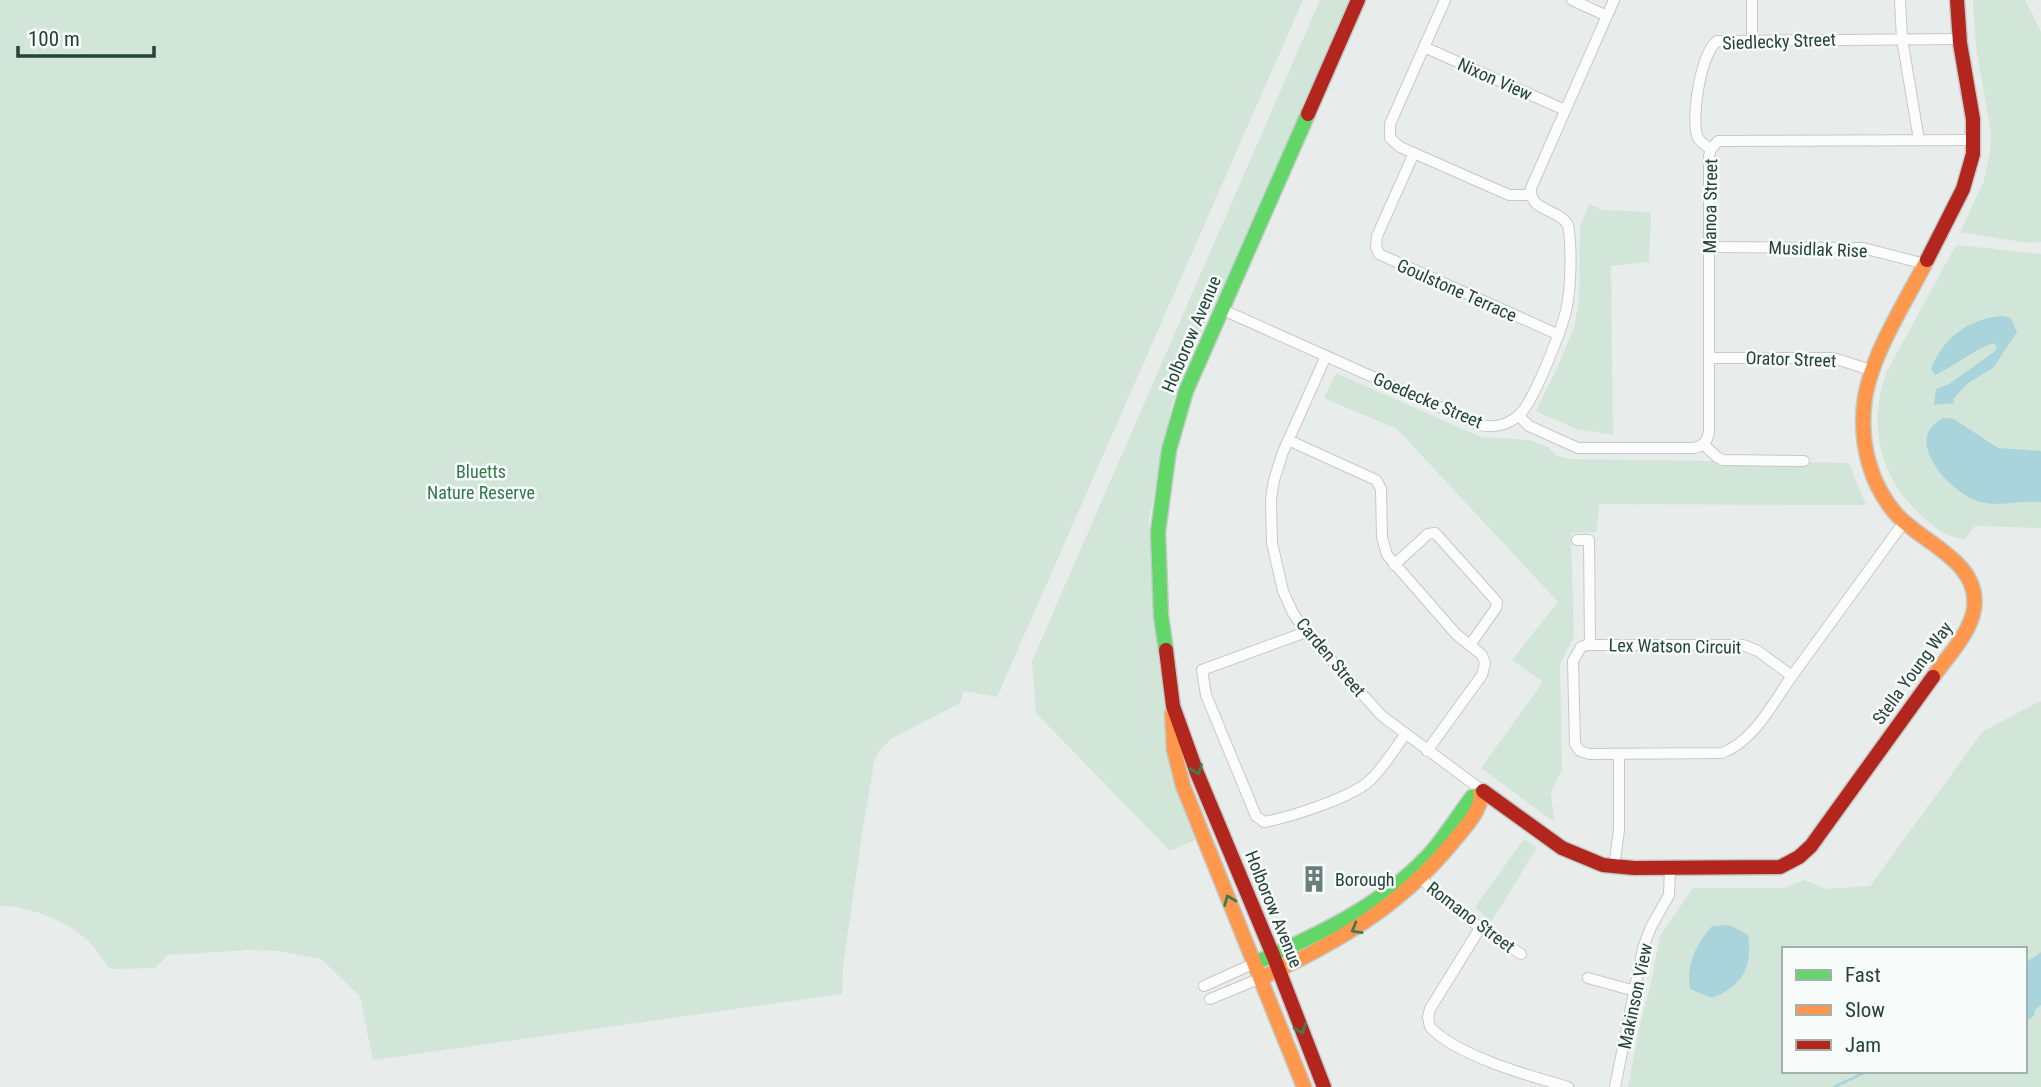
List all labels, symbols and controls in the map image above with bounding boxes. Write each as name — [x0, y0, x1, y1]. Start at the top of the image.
scale bar — [18, 14, 154, 58]
text: 100 m — [28, 27, 80, 51]
street label: Siedlecky Street — [1722, 29, 1836, 53]
street label: Nixon View — [1455, 53, 1536, 105]
street label: Manoa Street — [1699, 158, 1721, 254]
street label: Musidlak Rise — [1768, 237, 1868, 261]
street label: Goulstone Terrace — [1394, 254, 1520, 326]
street label: Holborow Avenue — [1157, 273, 1225, 395]
street label: Orator Street — [1745, 347, 1837, 371]
street label: Goedecke Street — [1370, 368, 1486, 432]
park label: Bluetts Nature Reserve — [427, 461, 535, 503]
street label: Carden Street — [1292, 613, 1370, 701]
street label: Stella Young Way — [1868, 617, 1957, 728]
street label: Lex Watson Circuit — [1609, 634, 1741, 658]
one-way arrow — [1188, 763, 1202, 775]
street label: Holborow Avenue — [1241, 847, 1307, 971]
building icon: Borough — [1299, 864, 1329, 894]
place label: Borough — [1335, 869, 1394, 890]
street label: Romano Street — [1423, 877, 1519, 957]
one-way arrow — [1223, 895, 1237, 907]
one-way arrow — [1351, 921, 1364, 934]
street label: Makinson View — [1614, 941, 1657, 1051]
legend — [1782, 947, 2027, 1073]
text: Fast — [1845, 963, 1881, 987]
text: Slow — [1845, 998, 1885, 1022]
one-way arrow — [1293, 1022, 1307, 1034]
text: Jam — [1845, 1033, 1881, 1057]

